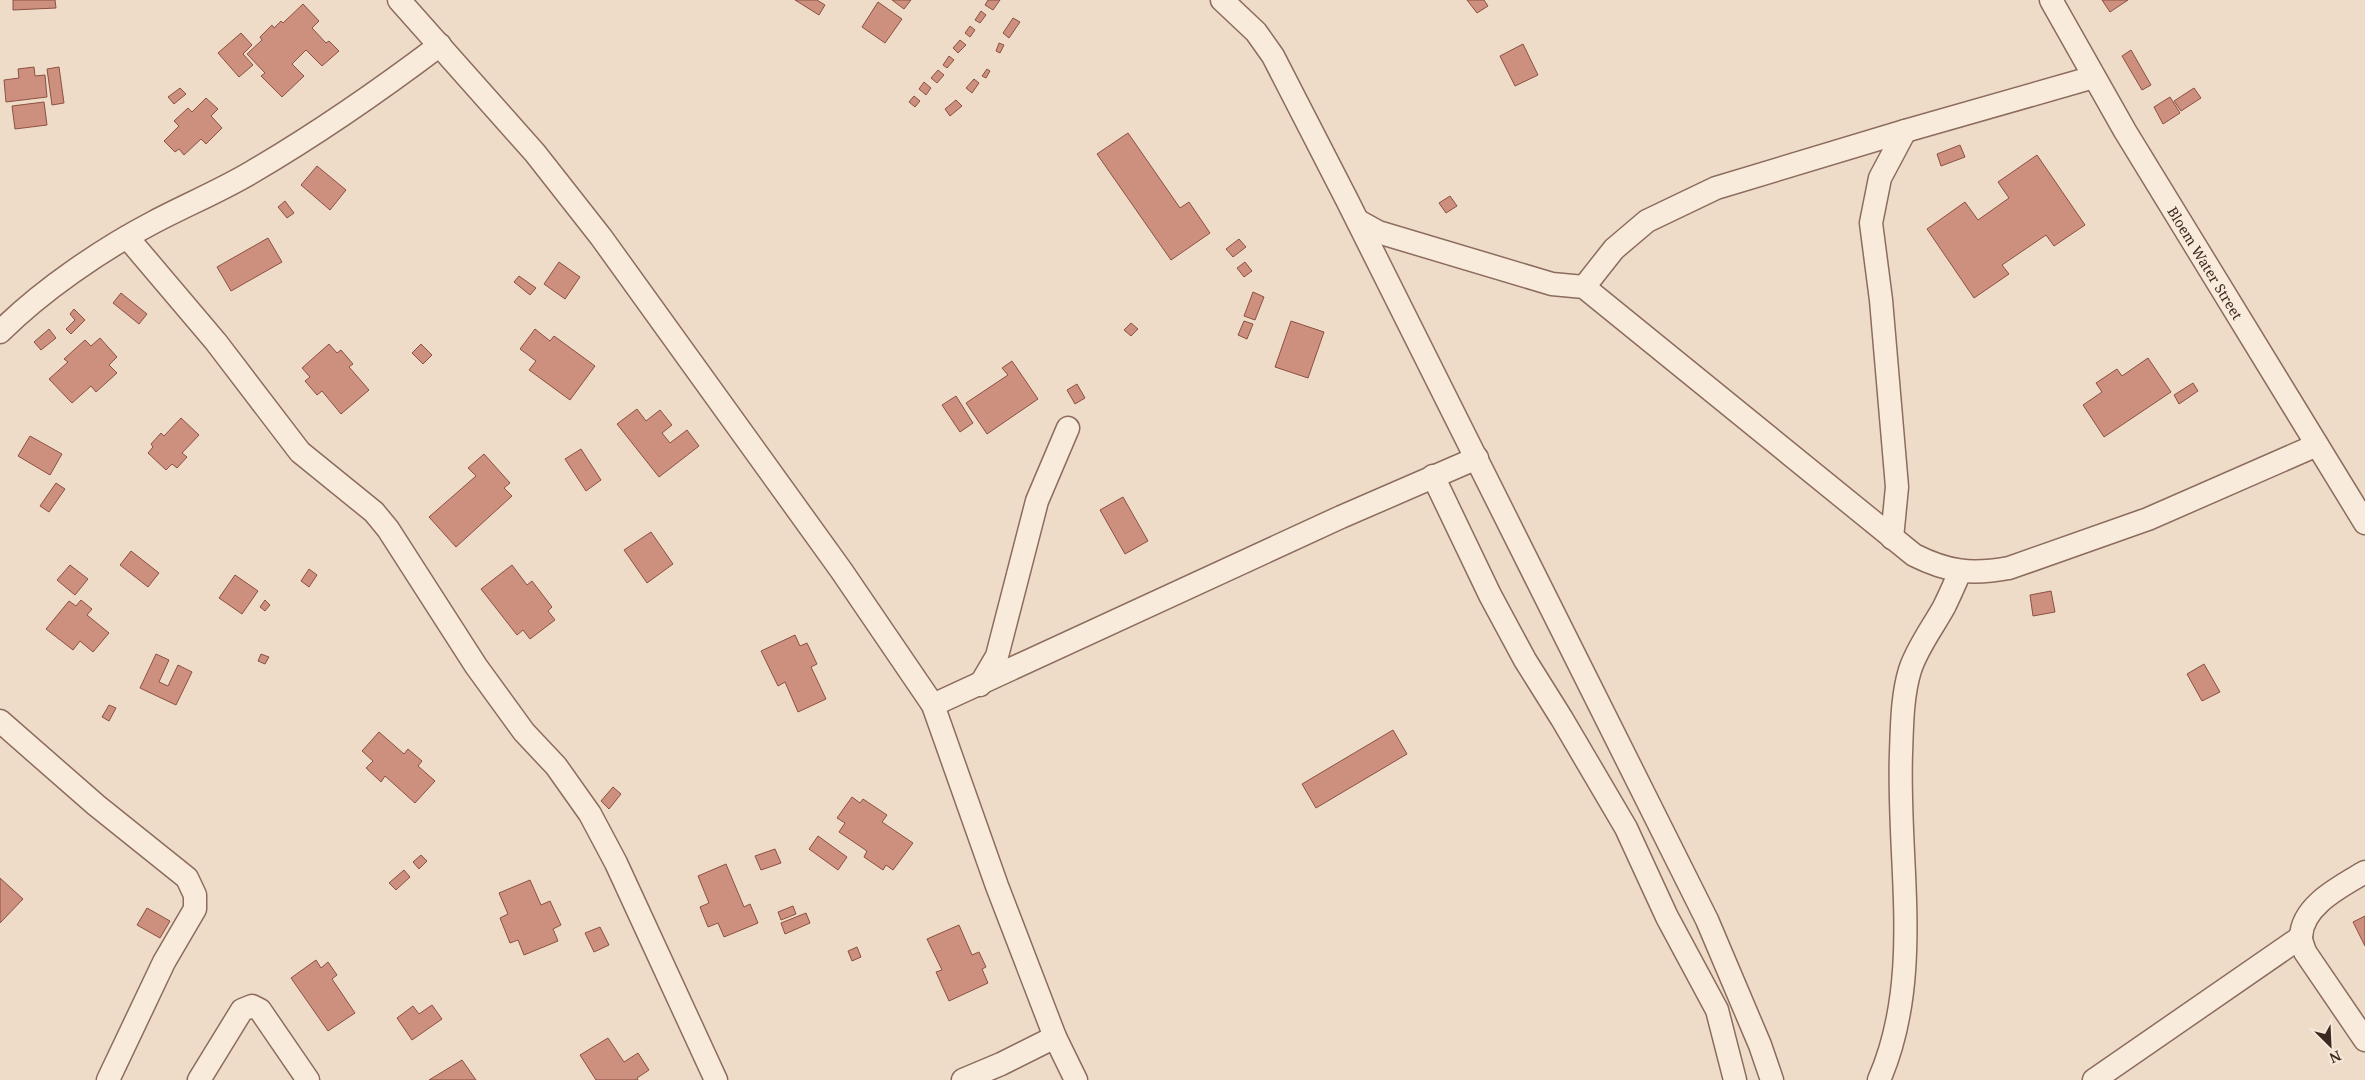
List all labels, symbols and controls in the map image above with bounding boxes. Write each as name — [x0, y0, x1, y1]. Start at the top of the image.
street label: Bloem Water Street — [2164, 203, 2248, 323]
north arrow — [2305, 1020, 2355, 1070]
text: N — [2327, 1046, 2344, 1068]

